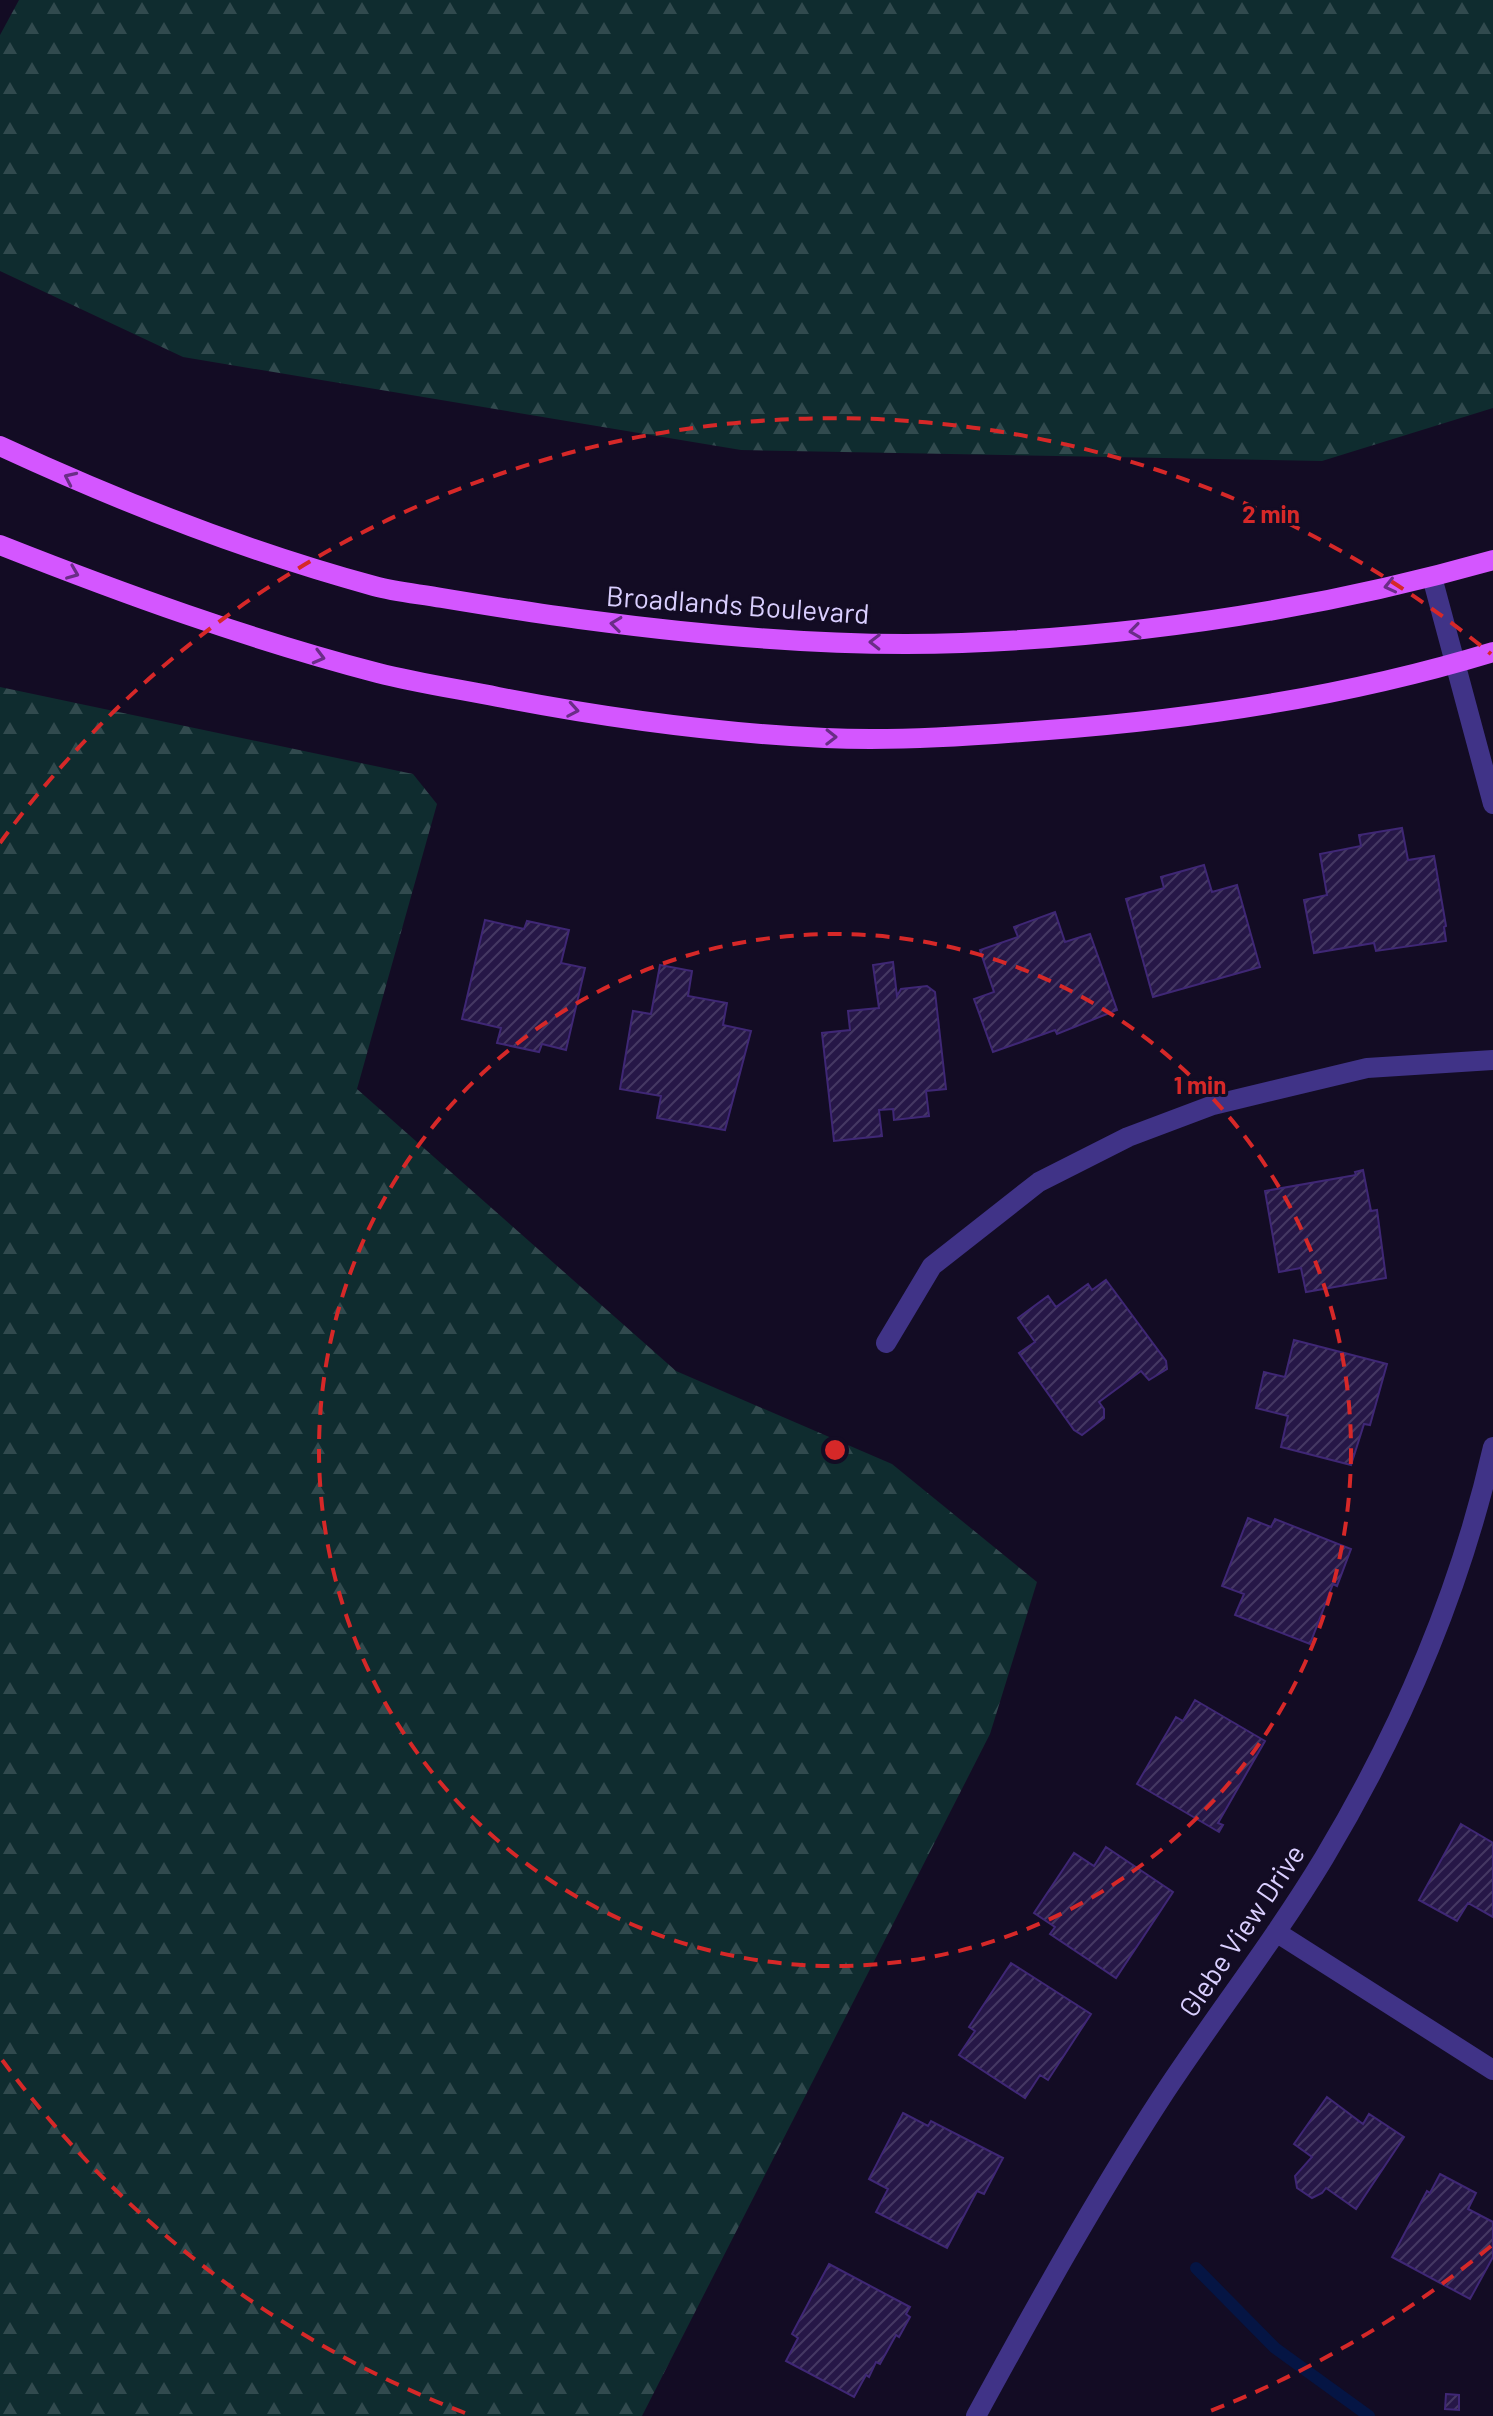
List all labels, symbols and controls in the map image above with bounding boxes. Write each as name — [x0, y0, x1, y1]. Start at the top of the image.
one-way arrow — [64, 472, 78, 488]
text: 2 min — [1242, 499, 1300, 528]
one-way arrow — [65, 564, 79, 580]
one-way arrow — [1384, 577, 1398, 594]
street label: Broadlands Boulevard — [605, 578, 871, 630]
one-way arrow — [609, 616, 623, 633]
one-way arrow — [1128, 622, 1141, 639]
one-way arrow — [868, 634, 881, 651]
one-way arrow — [311, 648, 325, 664]
one-way arrow — [566, 701, 580, 718]
one-way arrow — [825, 729, 838, 746]
text: 1 min — [1174, 1070, 1226, 1099]
centre of rings — [821, 1436, 849, 1464]
street label: Glebe View Drive — [1171, 1837, 1311, 2023]

